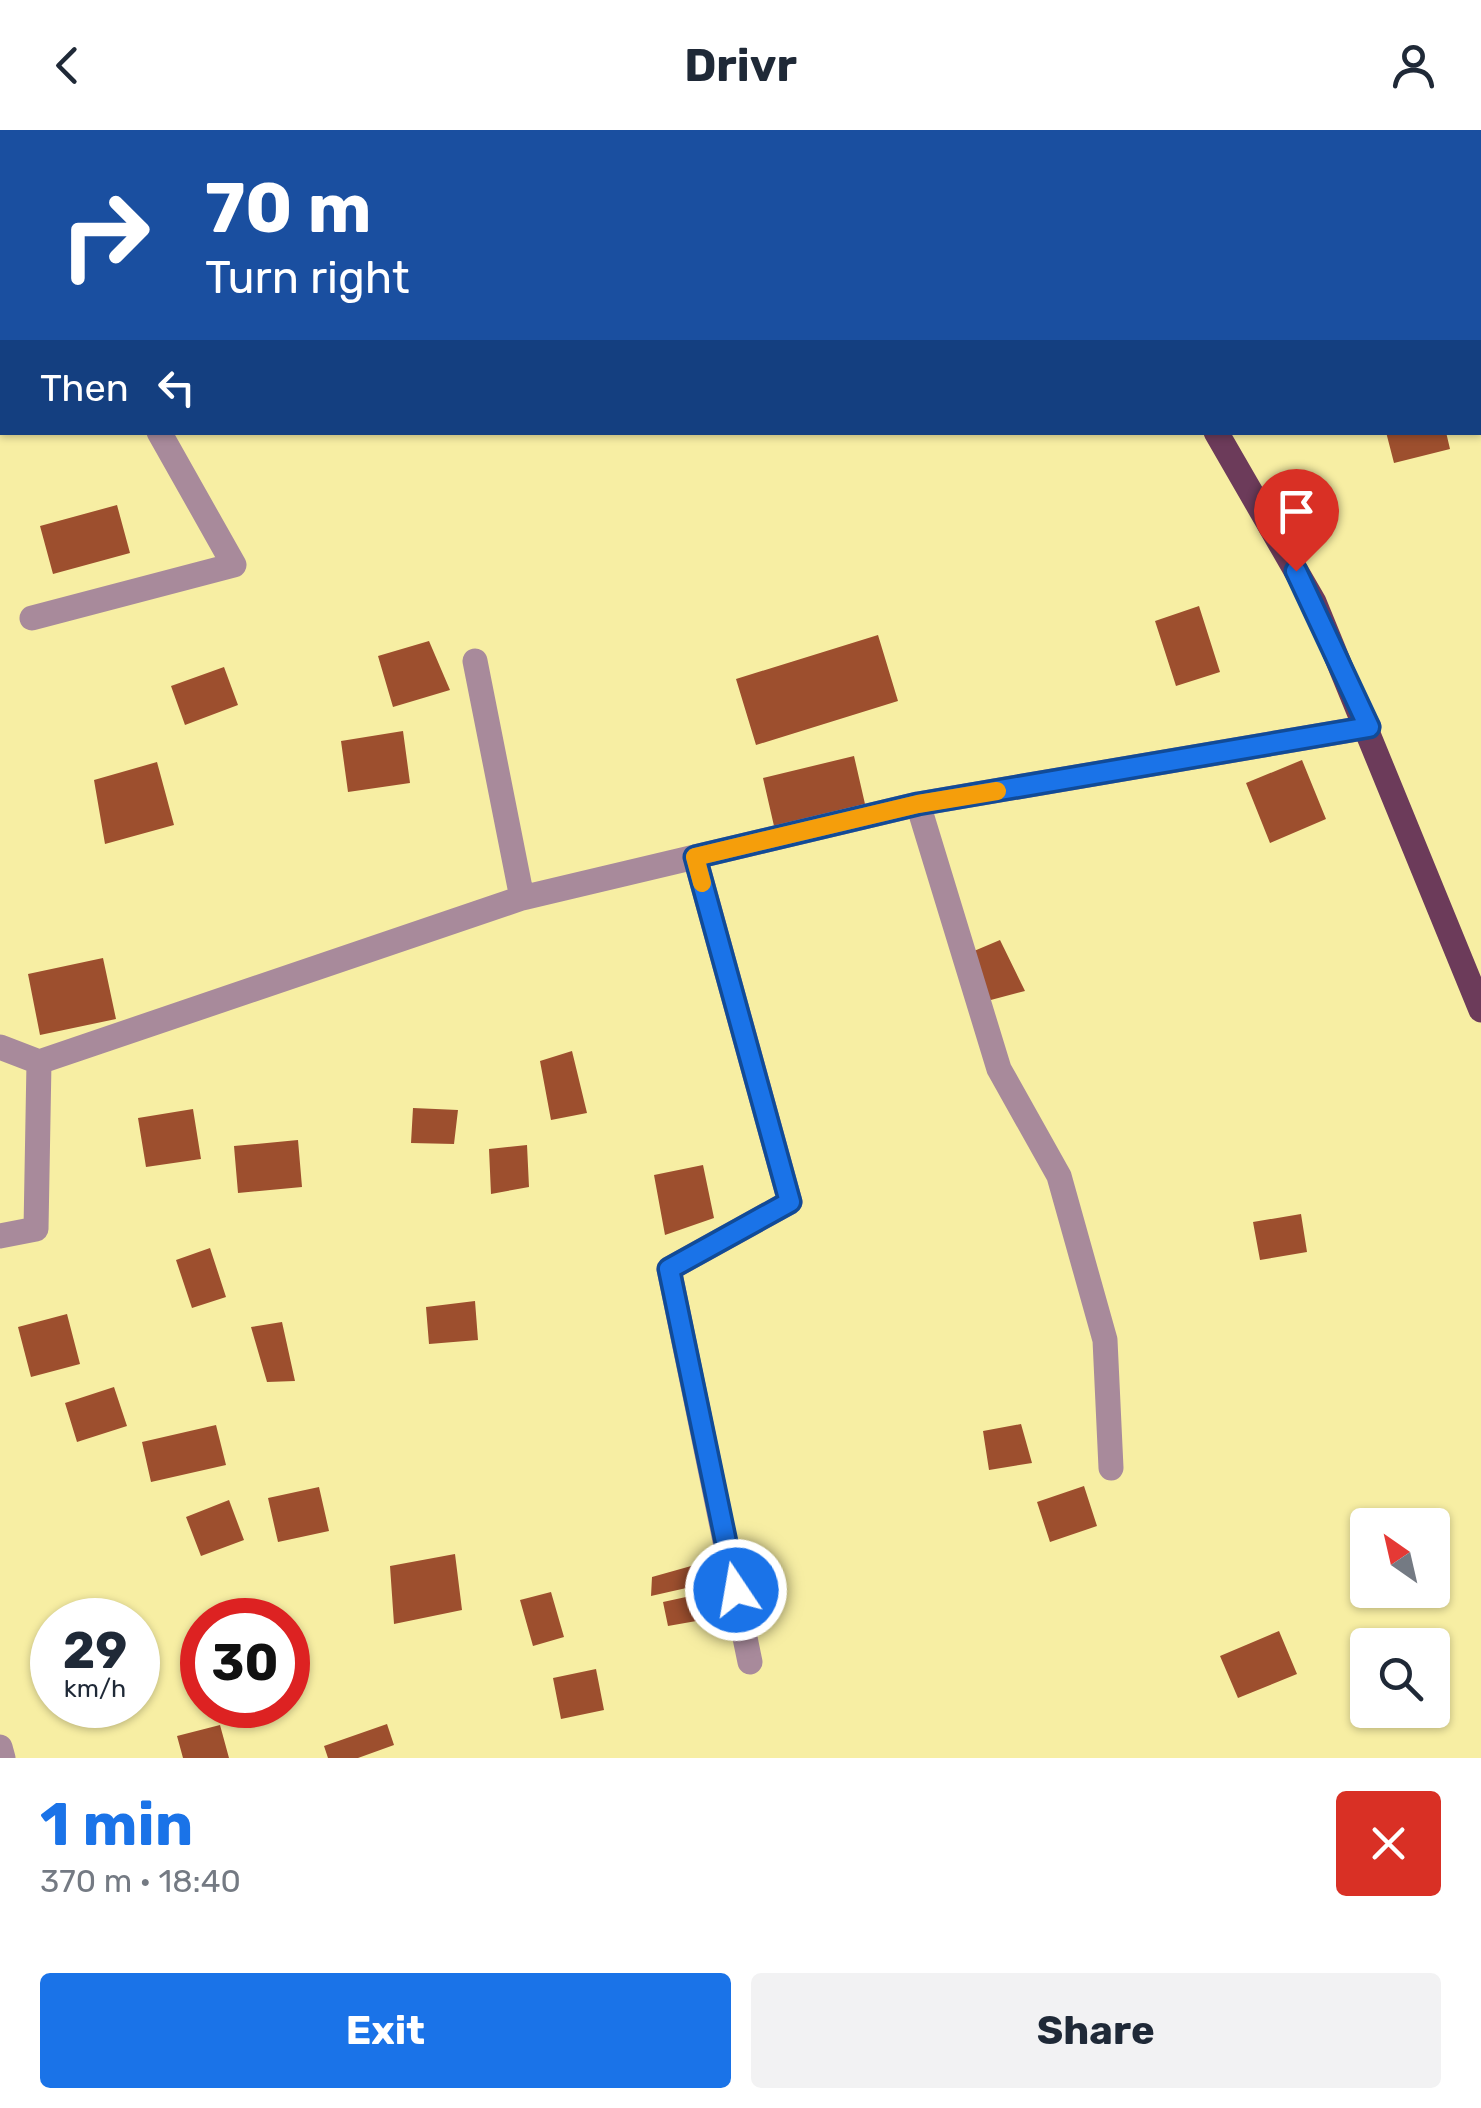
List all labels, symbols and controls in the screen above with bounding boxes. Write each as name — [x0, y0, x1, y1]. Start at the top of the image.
icon: back — [40, 38, 95, 93]
icon: person — [1386, 38, 1441, 93]
text: Drivr — [684, 39, 797, 92]
text: 70 m — [205, 167, 372, 250]
icon: right — [40, 170, 170, 300]
text: Turn right — [205, 251, 409, 304]
icon: left — [149, 360, 204, 415]
text: Then — [40, 365, 129, 411]
pin — [1254, 469, 1339, 572]
icon: arrive — [1269, 484, 1324, 539]
north arrow — [1350, 1508, 1450, 1608]
map controls — [1350, 1508, 1450, 1728]
position arrow — [684, 1538, 788, 1642]
speed limit sign: 30 — [180, 1598, 310, 1728]
text: 29 — [63, 1621, 127, 1681]
button: search — [1350, 1628, 1450, 1728]
text: km/h — [64, 1674, 126, 1703]
text: 1 min — [40, 1789, 193, 1860]
button: close — [1336, 1791, 1441, 1896]
text: 370 m · 18:40 — [40, 1862, 241, 1900]
button: Exit — [40, 1973, 731, 2088]
button: Share — [751, 1973, 1441, 2088]

